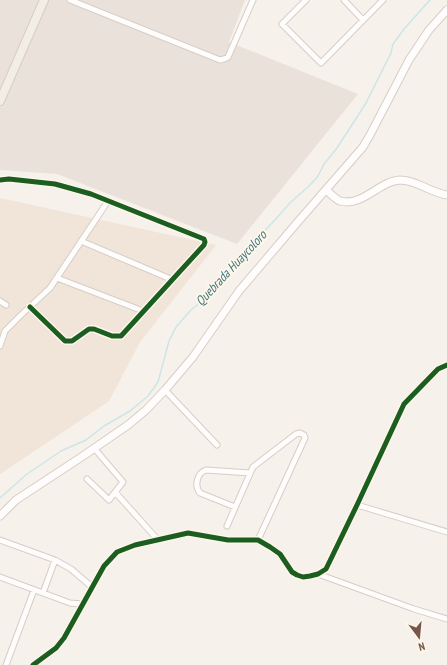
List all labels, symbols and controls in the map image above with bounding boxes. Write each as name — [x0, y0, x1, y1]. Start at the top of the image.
water label: Quebrada Huaycoloro — [192, 226, 271, 309]
north arrow — [399, 617, 439, 657]
text: N — [417, 639, 427, 654]

